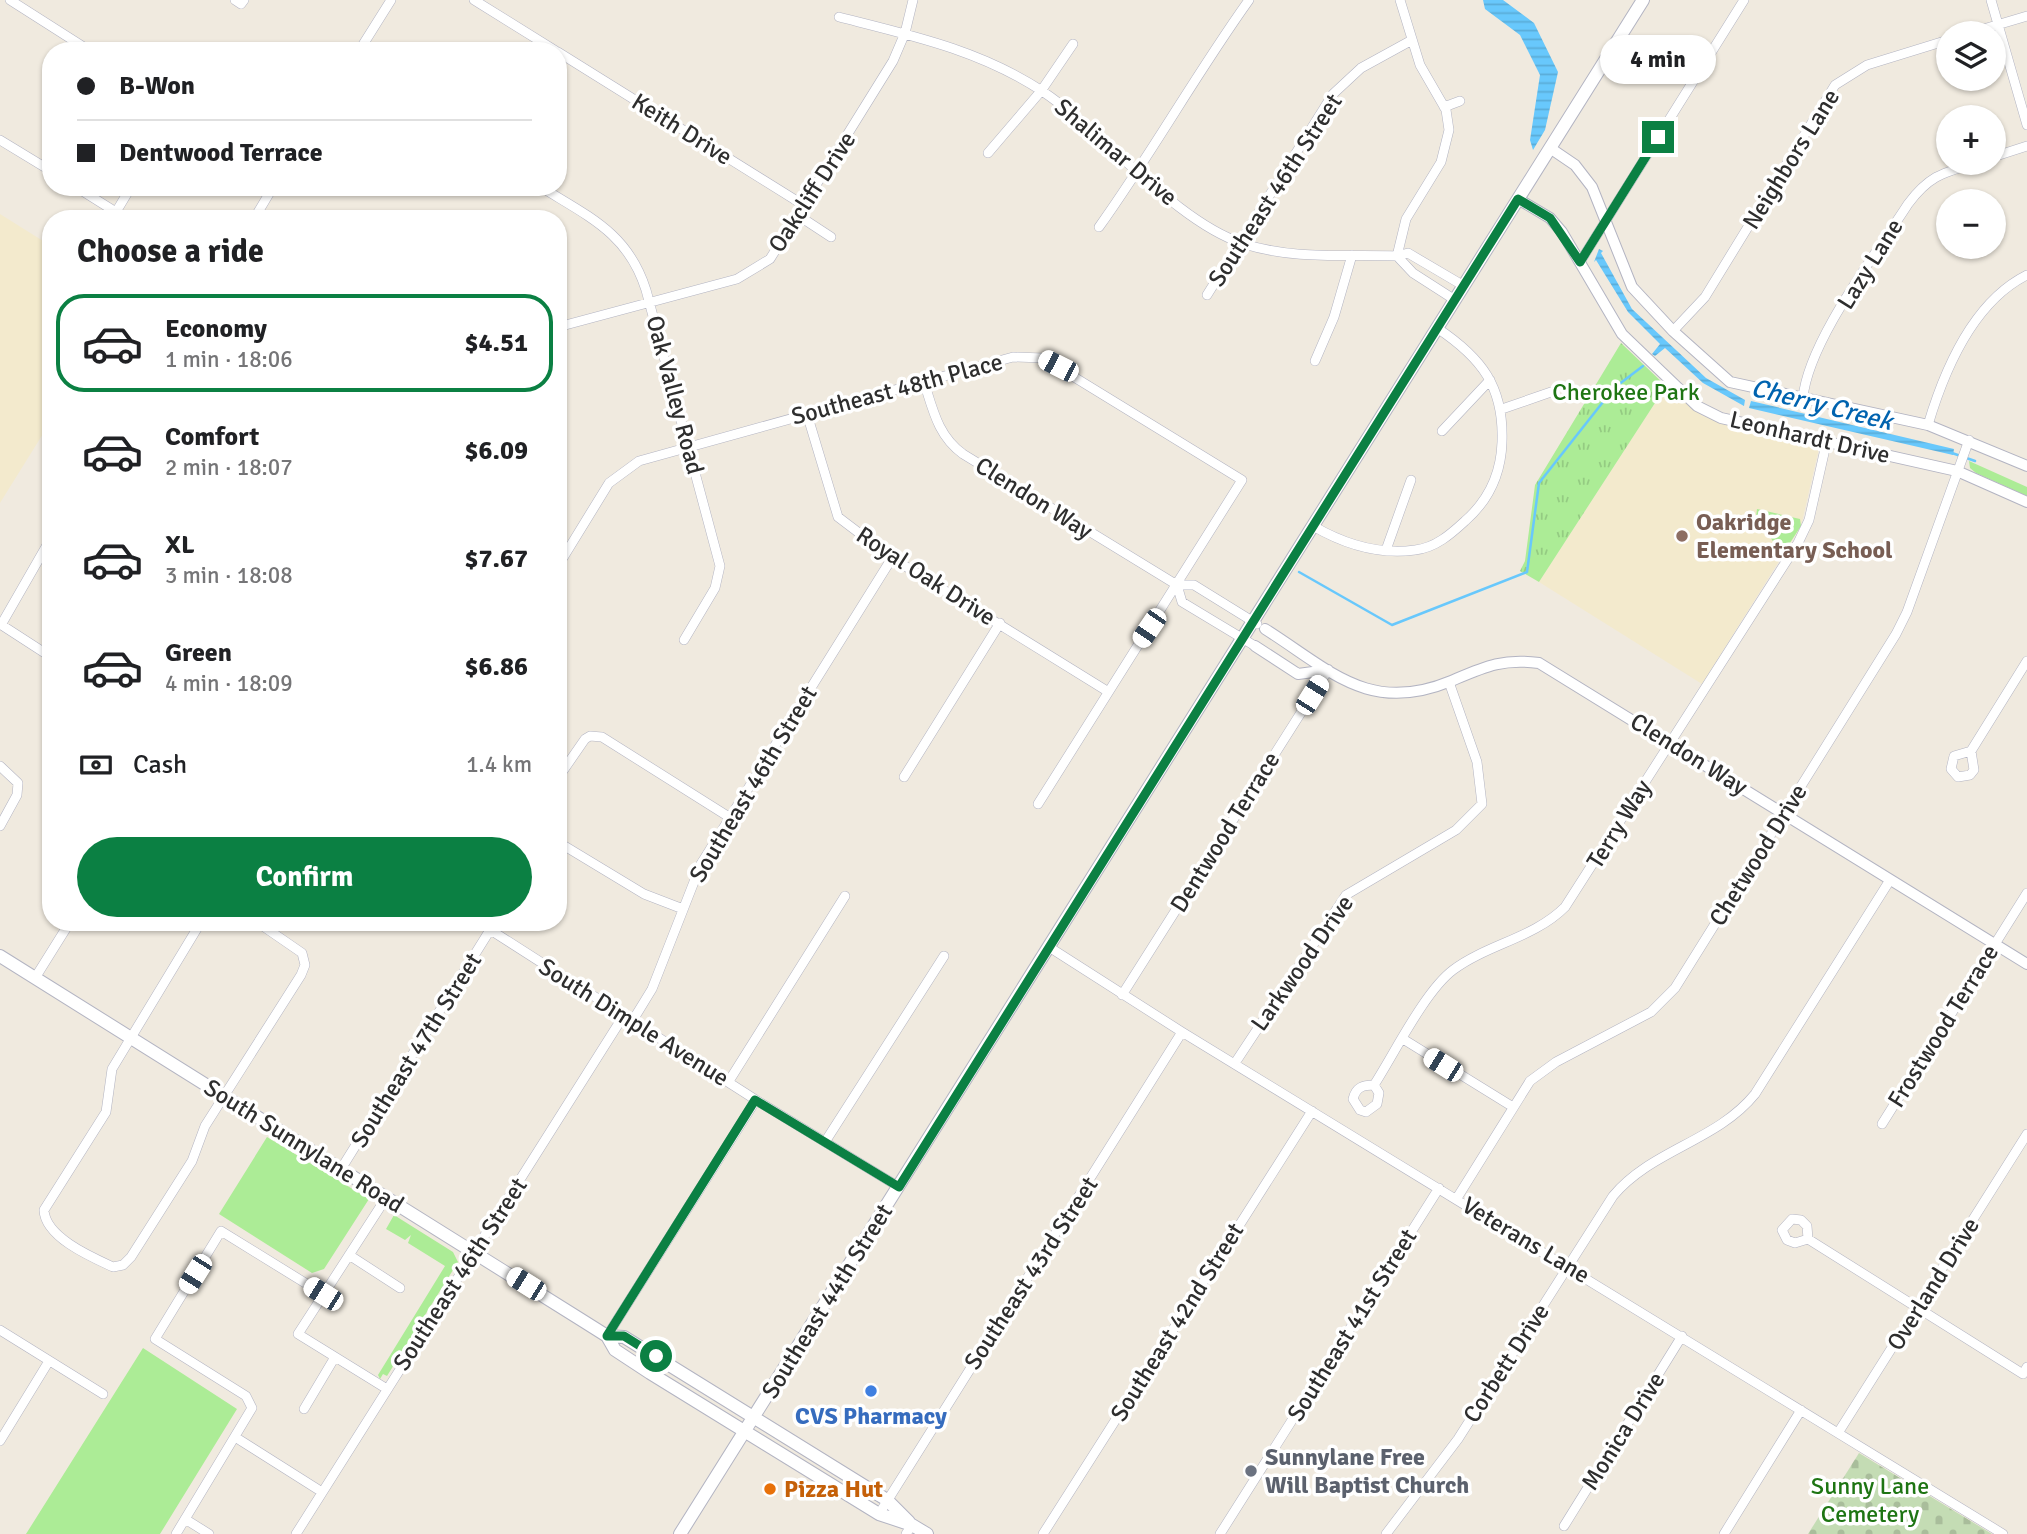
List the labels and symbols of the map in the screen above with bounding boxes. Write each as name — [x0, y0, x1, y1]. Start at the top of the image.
callout: 4 min — [1600, 36, 1716, 85]
street label: Neighbors Lane — [1736, 83, 1846, 235]
street label: Keith Drive — [626, 86, 738, 172]
street label: Southeast 46th Street — [1201, 88, 1349, 292]
street label: Shalimar Drive — [1048, 92, 1184, 212]
route end — [1642, 121, 1674, 153]
street label: Oakcliff Drive — [762, 126, 862, 258]
street label: Lazy Lane — [1830, 213, 1910, 315]
street label: Oak Valley Road — [639, 312, 711, 478]
street label: Southeast 48th Place — [788, 346, 1006, 432]
car — [1035, 347, 1082, 385]
water label: Cherry Creek — [1748, 372, 1898, 438]
park label: Cherokee Park — [1552, 377, 1700, 407]
street label: Leonhardt Drive — [1727, 404, 1893, 470]
street label: Clendon Way — [970, 450, 1098, 546]
place label: Oakridge Elementary School — [1696, 507, 1893, 565]
street label: Royal Oak Drive — [851, 520, 1001, 632]
marker: Oakridge Elementary School — [1674, 528, 1690, 544]
car — [1129, 605, 1170, 651]
car — [1292, 672, 1333, 718]
street label: Southeast 46th Street — [682, 680, 824, 888]
street label: Clendon Way — [1625, 706, 1753, 802]
street label: Dentwood Terrace — [1164, 746, 1286, 918]
street label: Terry Way — [1580, 774, 1658, 874]
street label: Chetwood Drive — [1702, 778, 1814, 932]
street label: Larkwood Drive — [1244, 889, 1360, 1037]
street label: Frostwood Terrace — [1881, 939, 2005, 1113]
street label: Southeast 47th Street — [344, 947, 488, 1153]
street label: South Dimple Avenue — [533, 951, 735, 1093]
car — [1420, 1045, 1467, 1085]
street label: South Sunnylane Road — [198, 1072, 410, 1220]
street label: Southeast 43rd Street — [957, 1171, 1105, 1375]
street label: Southeast 46th Street — [386, 1172, 534, 1376]
street label: Veterans Lane — [1457, 1190, 1595, 1290]
street label: Southeast 44th Street — [755, 1198, 899, 1404]
street label: Overland Drive — [1880, 1212, 1986, 1356]
street label: Southeast 42nd Street — [1104, 1217, 1250, 1427]
street label: Southeast 41st Street — [1281, 1223, 1423, 1427]
car — [175, 1251, 216, 1297]
car — [503, 1264, 550, 1304]
car — [300, 1274, 347, 1314]
street label: Corbett Drive — [1456, 1298, 1556, 1428]
route start — [640, 1340, 672, 1372]
street label: Monica Drive — [1575, 1366, 1671, 1496]
marker: CVS Pharmacy — [863, 1383, 879, 1399]
place label: CVS Pharmacy — [795, 1401, 947, 1431]
place label: Sunnylane Free Will Baptist Church — [1265, 1442, 1469, 1500]
marker: Sunnylane Free Will Baptist Church — [1243, 1463, 1259, 1479]
park label: Sunny Lane Cemetery — [1811, 1471, 1929, 1529]
place label: Pizza Hut — [784, 1474, 883, 1504]
marker: Pizza Hut — [762, 1481, 778, 1497]

